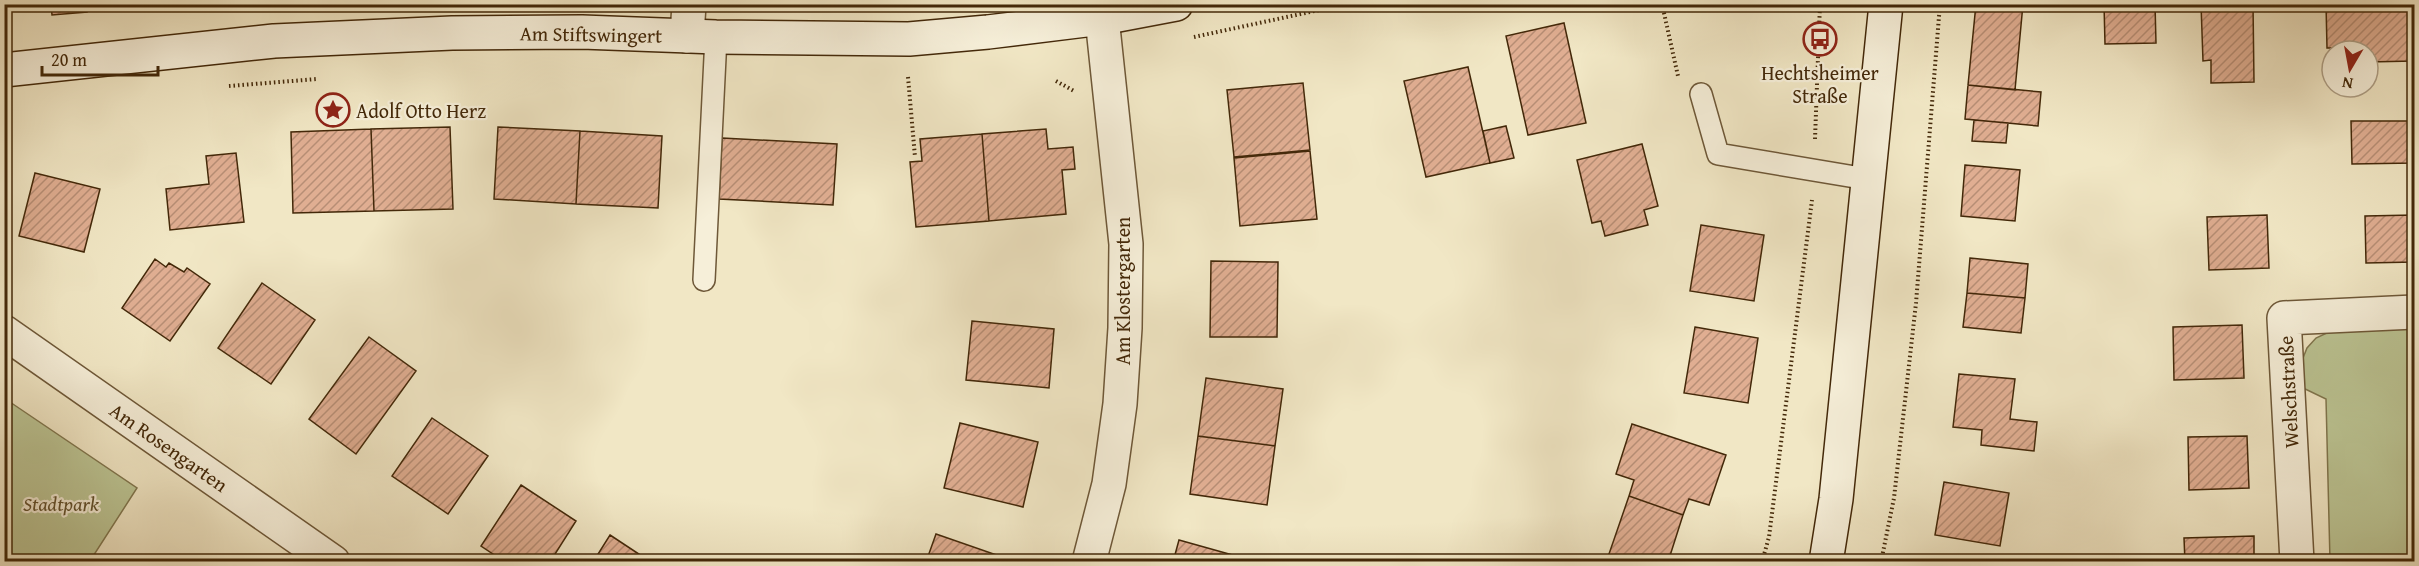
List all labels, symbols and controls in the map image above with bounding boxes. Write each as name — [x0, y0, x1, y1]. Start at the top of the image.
street label: Am Stiftswingert — [520, 18, 662, 50]
bus stop icon: Hechtsheimer Straße — [1802, 21, 1838, 57]
scale bar — [42, 39, 158, 77]
north arrow — [2320, 39, 2380, 99]
text: 20 m — [51, 46, 87, 73]
place label: Hechtsheimer Straße — [1761, 58, 1879, 110]
text: N — [2340, 71, 2355, 97]
place icon: Adolf Otto Herz — [315, 92, 351, 128]
place label: Adolf Otto Herz — [356, 96, 486, 125]
street label: Am Klostergarten — [1108, 217, 1137, 365]
street label: Welschstraße — [2271, 335, 2305, 449]
street label: Am Rosengarten — [104, 395, 234, 499]
park label: Stadtpark — [23, 489, 100, 518]

